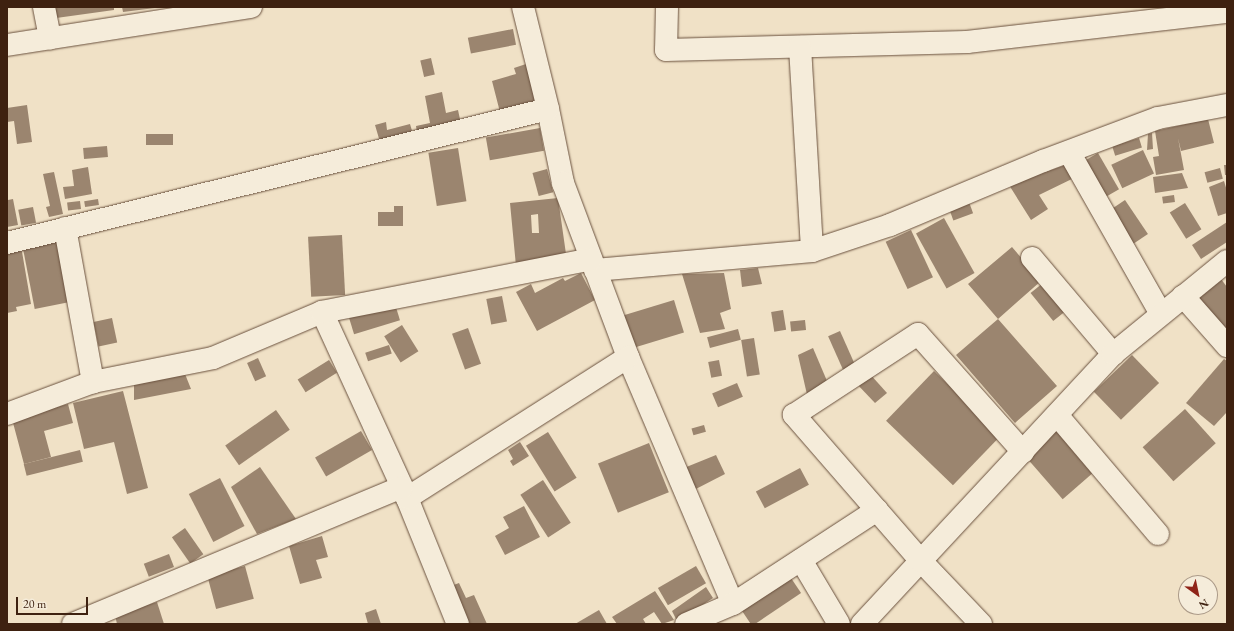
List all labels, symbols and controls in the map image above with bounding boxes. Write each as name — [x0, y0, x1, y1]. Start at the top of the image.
north arrow — [1178, 575, 1218, 615]
scale bar — [18, 589, 90, 615]
text: 20 m — [23, 596, 46, 612]
text: N — [1196, 596, 1212, 613]

